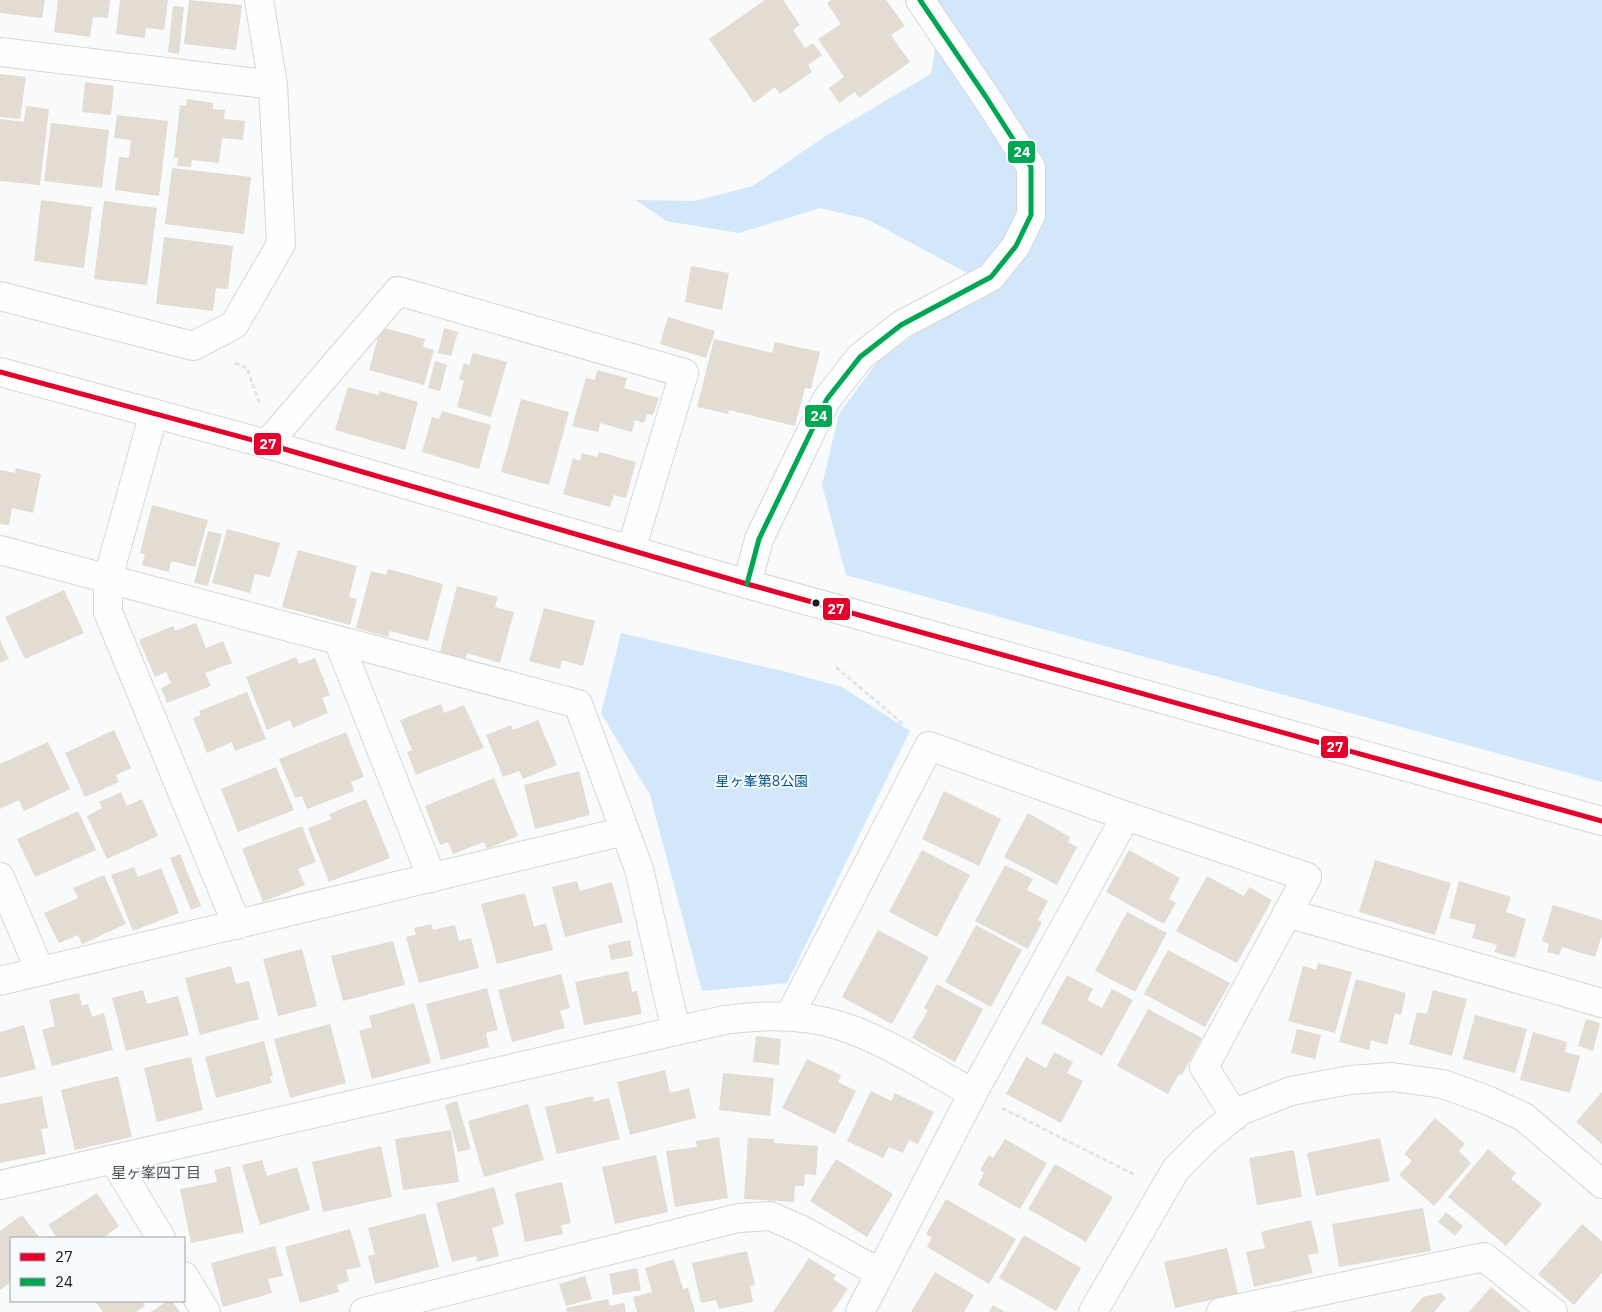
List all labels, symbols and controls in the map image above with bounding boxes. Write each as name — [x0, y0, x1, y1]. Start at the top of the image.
line badge: 24 — [1007, 140, 1036, 164]
text: 24 — [1014, 143, 1030, 161]
line badge: 24 — [804, 404, 833, 428]
text: 24 — [811, 407, 827, 425]
line badge: 27 — [253, 432, 282, 456]
text: 27 — [260, 435, 276, 453]
line badge: 27 — [822, 597, 851, 621]
unlabelled marker — [811, 598, 821, 608]
text: 27 — [828, 600, 844, 618]
line badge: 27 — [1320, 735, 1349, 759]
text: 27 — [1327, 738, 1343, 756]
park label: 星ヶ峯第8公園 — [716, 772, 808, 790]
district label: 星ヶ峯四丁目 — [111, 1163, 201, 1182]
legend — [10, 1237, 185, 1302]
text: 27 — [55, 1247, 73, 1266]
text: 24 — [55, 1272, 73, 1291]

